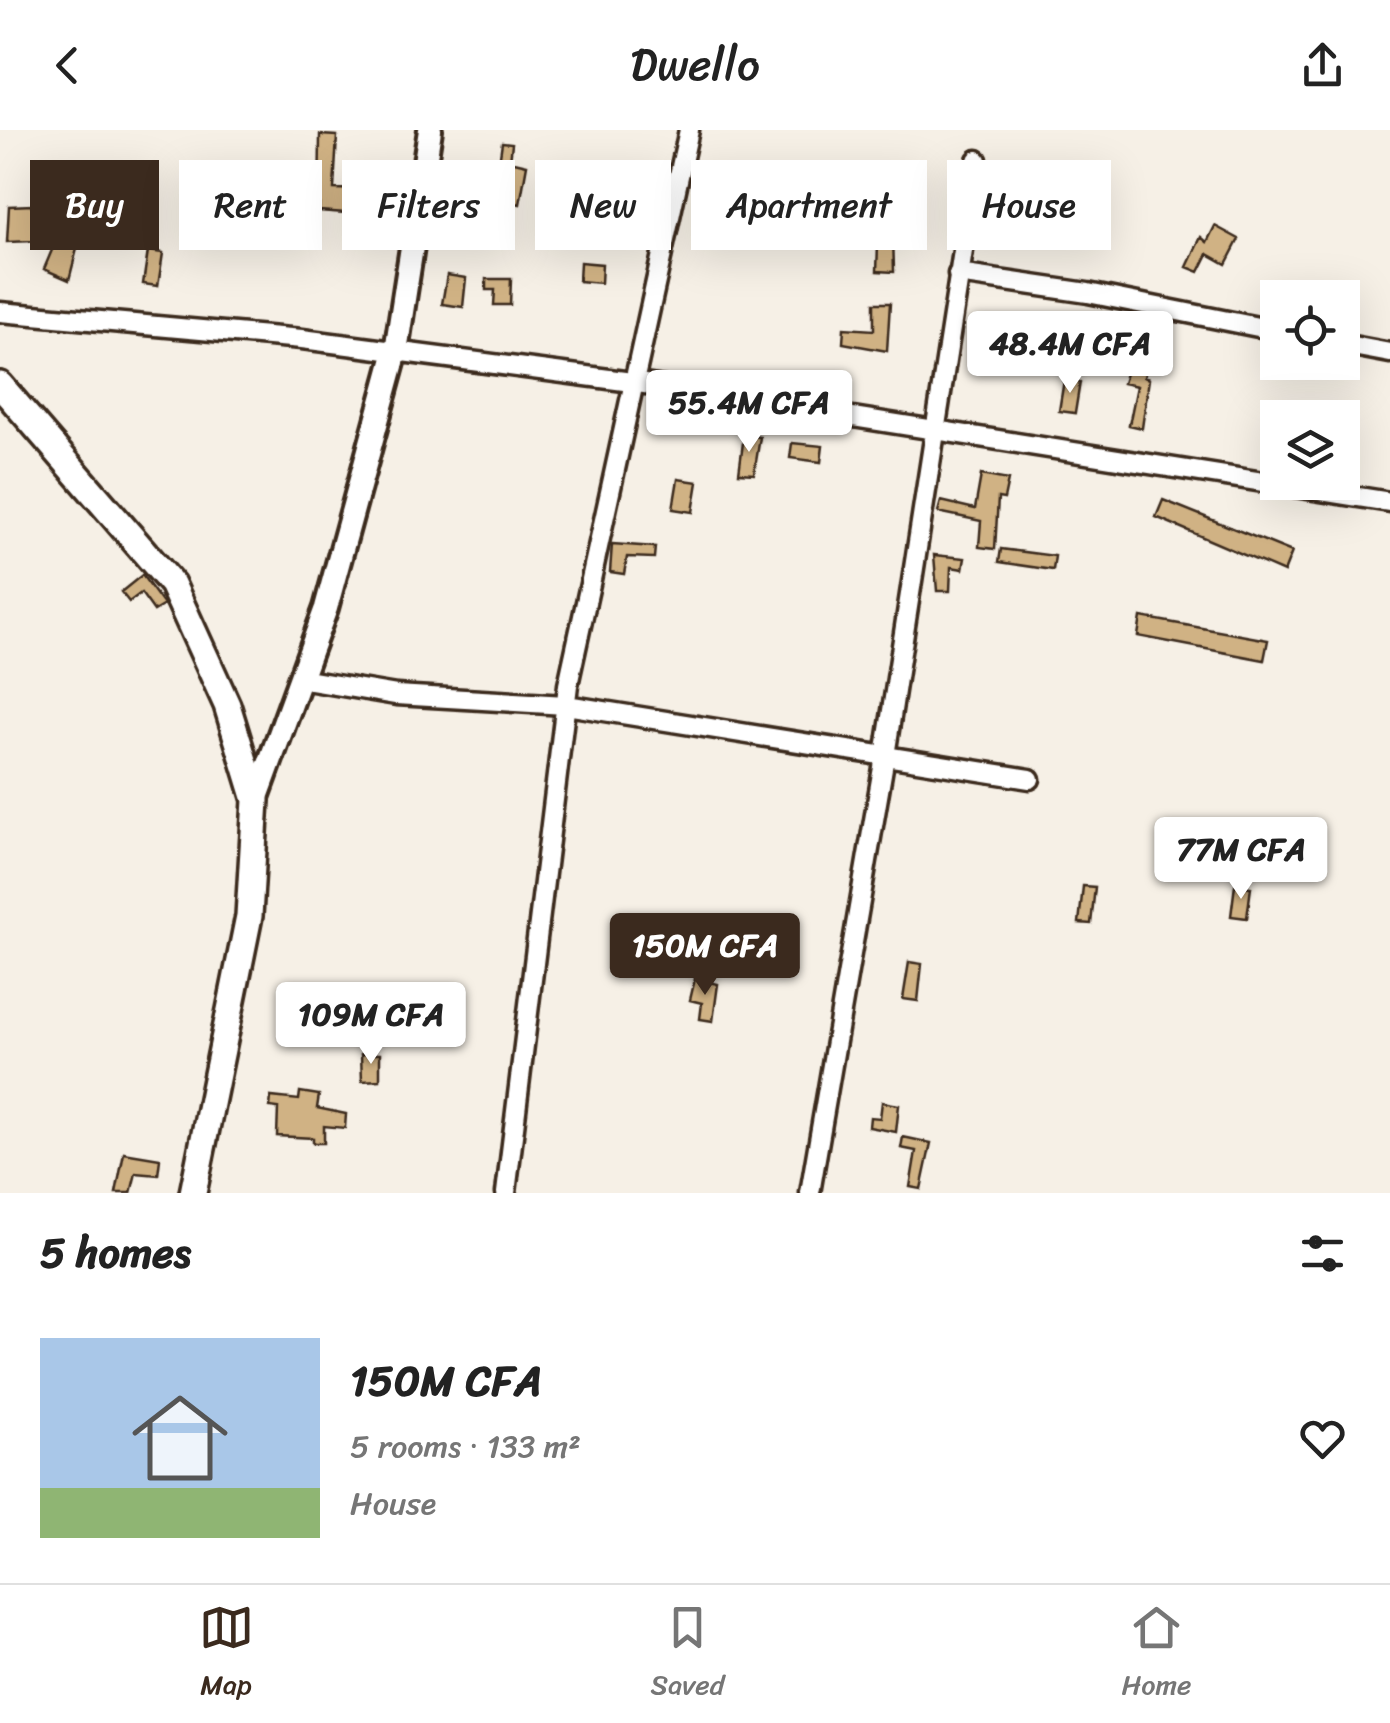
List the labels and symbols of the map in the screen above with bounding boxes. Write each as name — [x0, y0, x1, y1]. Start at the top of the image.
pin: 48.4M CFA — [956, 311, 1184, 396]
pin: 55.4M CFA — [635, 370, 863, 455]
pin: 77M CFA — [1149, 817, 1333, 902]
pin: 150M CFA — [602, 913, 808, 998]
pin: 109M CFA — [268, 982, 474, 1067]

